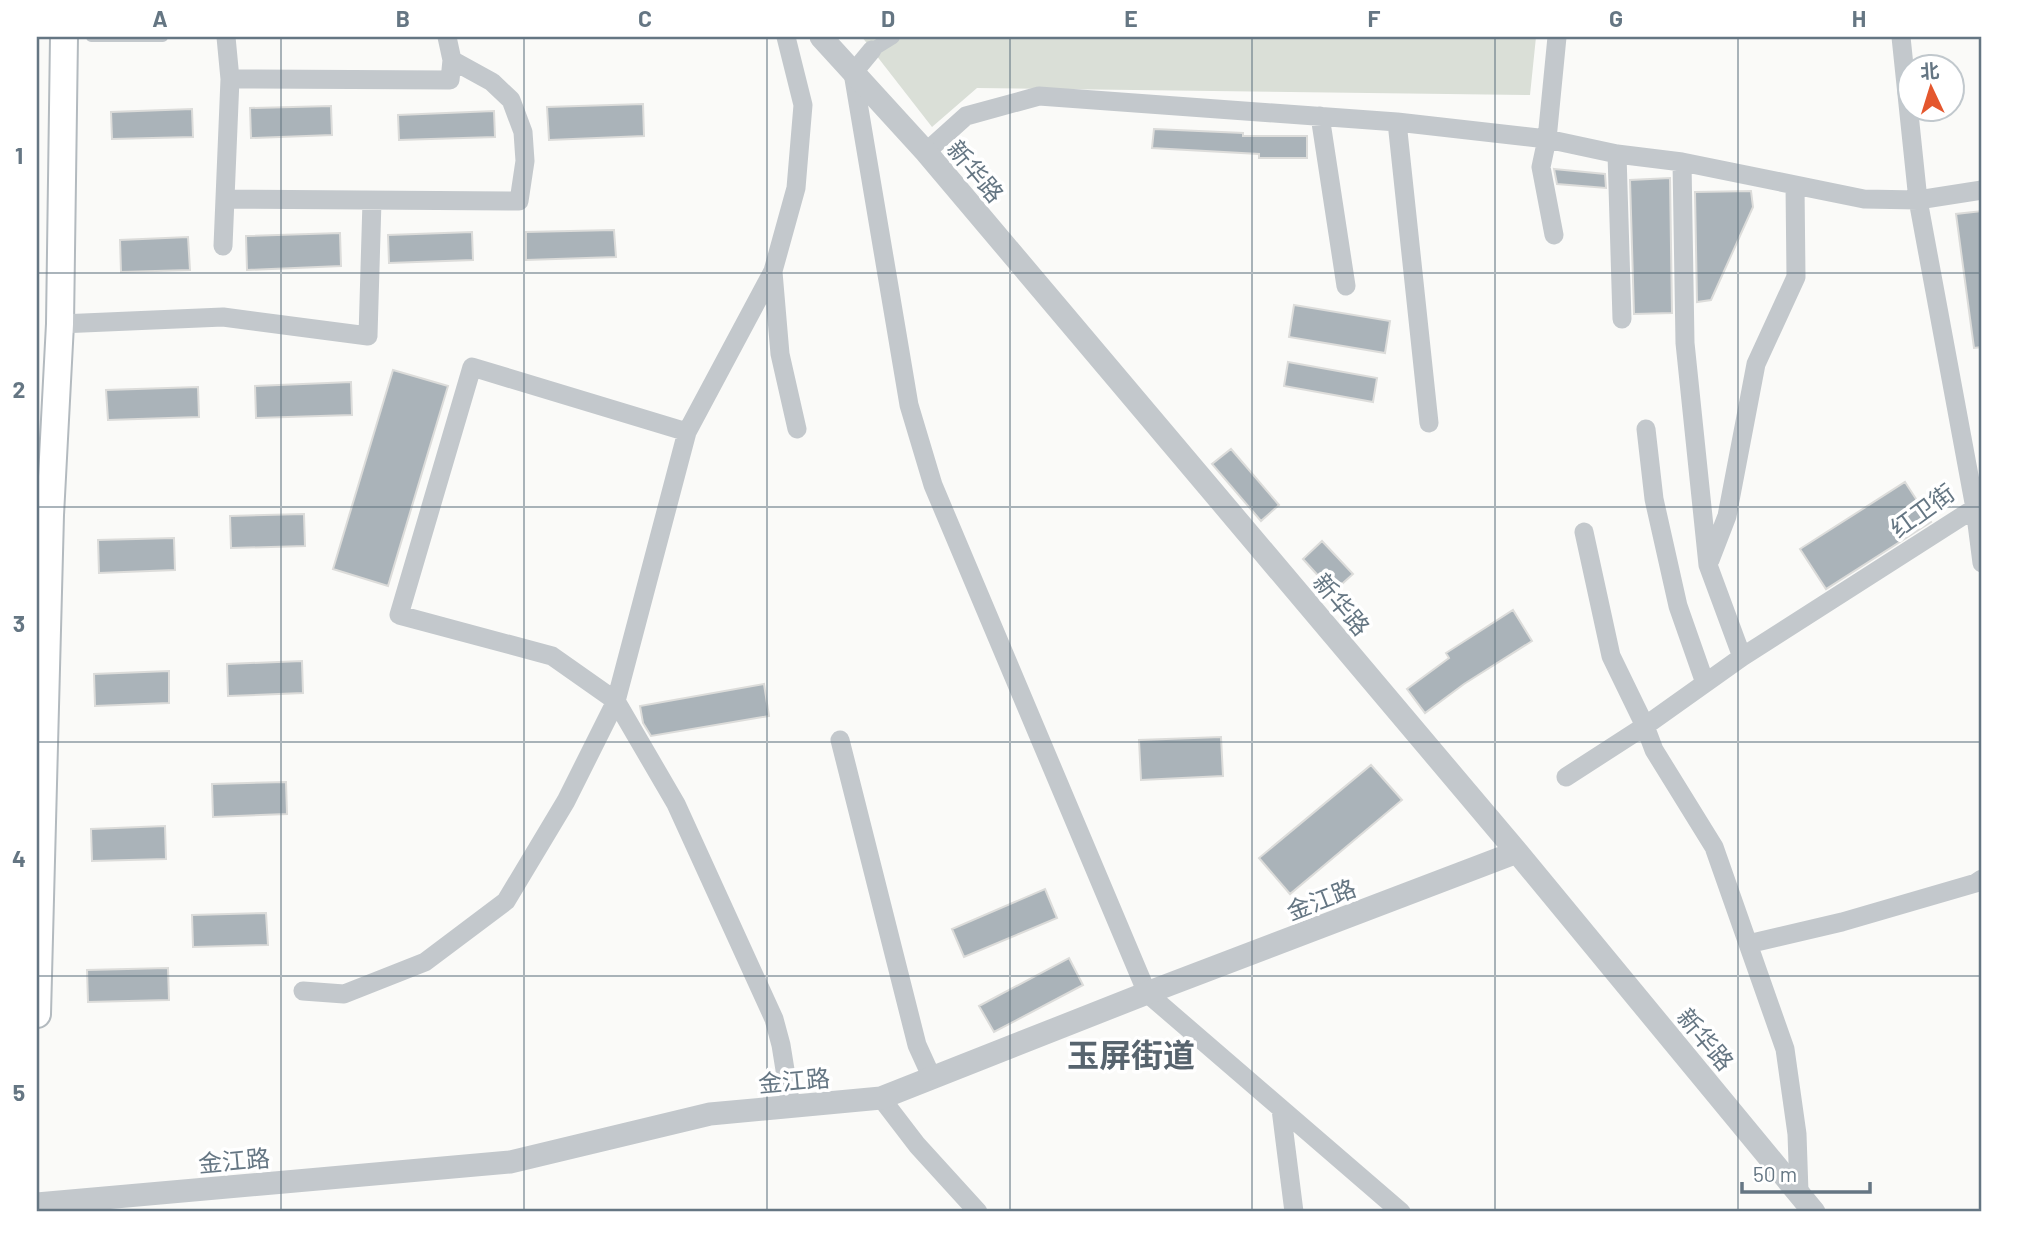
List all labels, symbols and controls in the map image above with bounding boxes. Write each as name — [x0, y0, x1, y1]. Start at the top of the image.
text: A — [152, 4, 168, 32]
text: B — [396, 4, 410, 32]
text: C — [638, 4, 652, 32]
text: D — [881, 4, 895, 32]
text: E — [1124, 4, 1138, 32]
text: F — [1368, 4, 1381, 32]
text: G — [1609, 4, 1623, 32]
text: H — [1852, 4, 1866, 32]
north arrow — [1896, 52, 1966, 122]
text: 北 — [1919, 58, 1940, 83]
street label: 新华路 — [942, 134, 1010, 208]
text: 1 — [15, 141, 23, 169]
text: 2 — [13, 375, 25, 403]
street label: 红卫街 — [1884, 477, 1960, 543]
street label: 新华路 — [1308, 567, 1376, 641]
text: 3 — [13, 609, 25, 637]
text: 4 — [12, 844, 26, 872]
street label: 金江路 — [1282, 873, 1360, 925]
street label: 新华路 — [1672, 1002, 1740, 1076]
district label: 玉屏街道 — [1067, 1035, 1195, 1073]
street label: 金江路 — [757, 1062, 831, 1098]
text: 5 — [13, 1078, 25, 1106]
street label: 金江路 — [197, 1142, 271, 1178]
scale bar — [1742, 1151, 1870, 1195]
text: 50 m — [1753, 1161, 1797, 1186]

